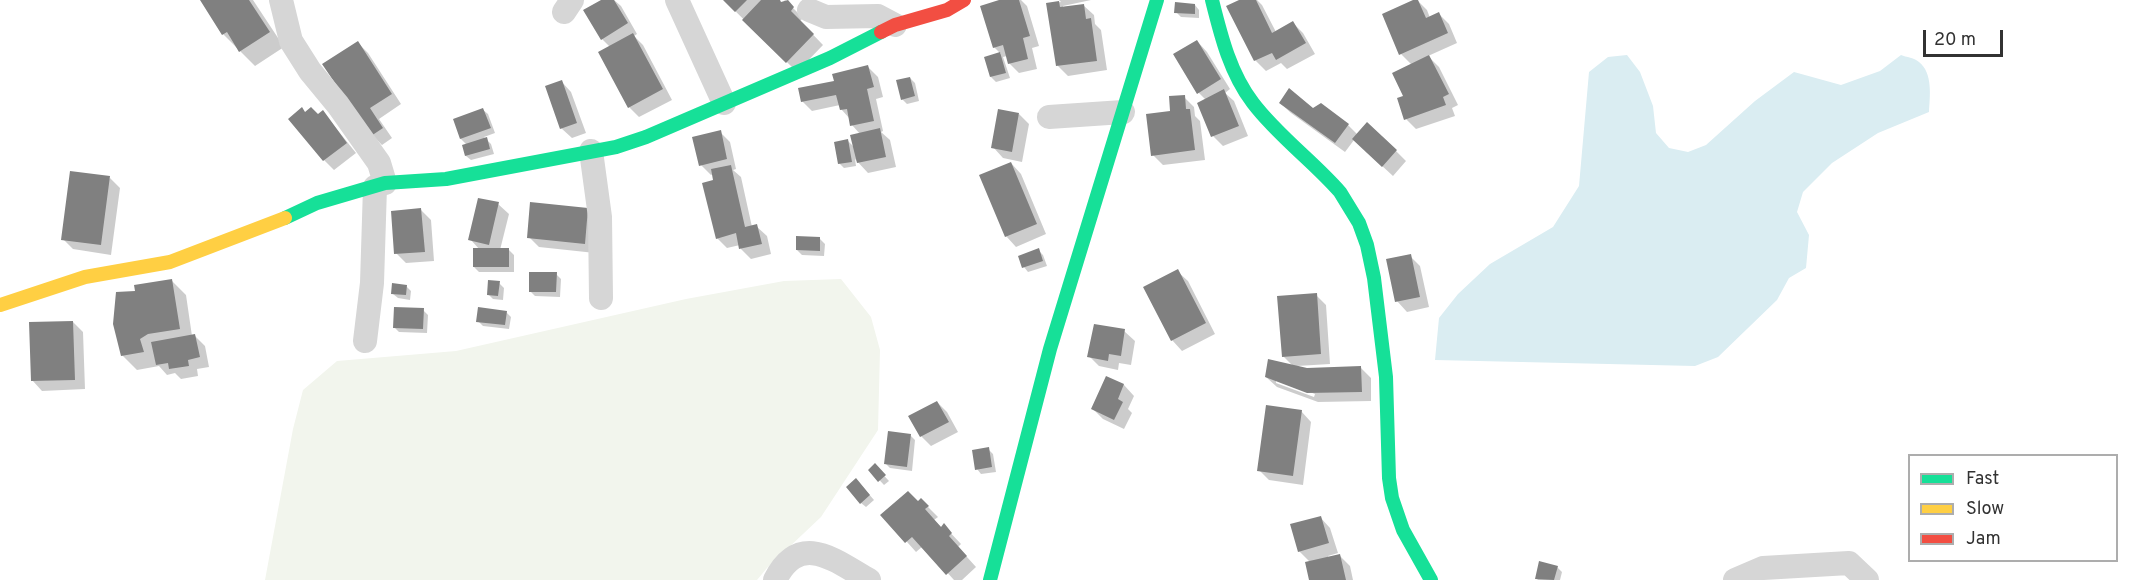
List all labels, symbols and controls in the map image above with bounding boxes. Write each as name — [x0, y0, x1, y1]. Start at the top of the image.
scale bar — [1926, 18, 2006, 56]
text: 20 m — [1934, 29, 1976, 52]
legend — [1908, 454, 2118, 562]
text: Fast — [1966, 468, 1999, 491]
text: Slow — [1966, 498, 2004, 521]
text: Jam — [1966, 528, 2001, 551]

